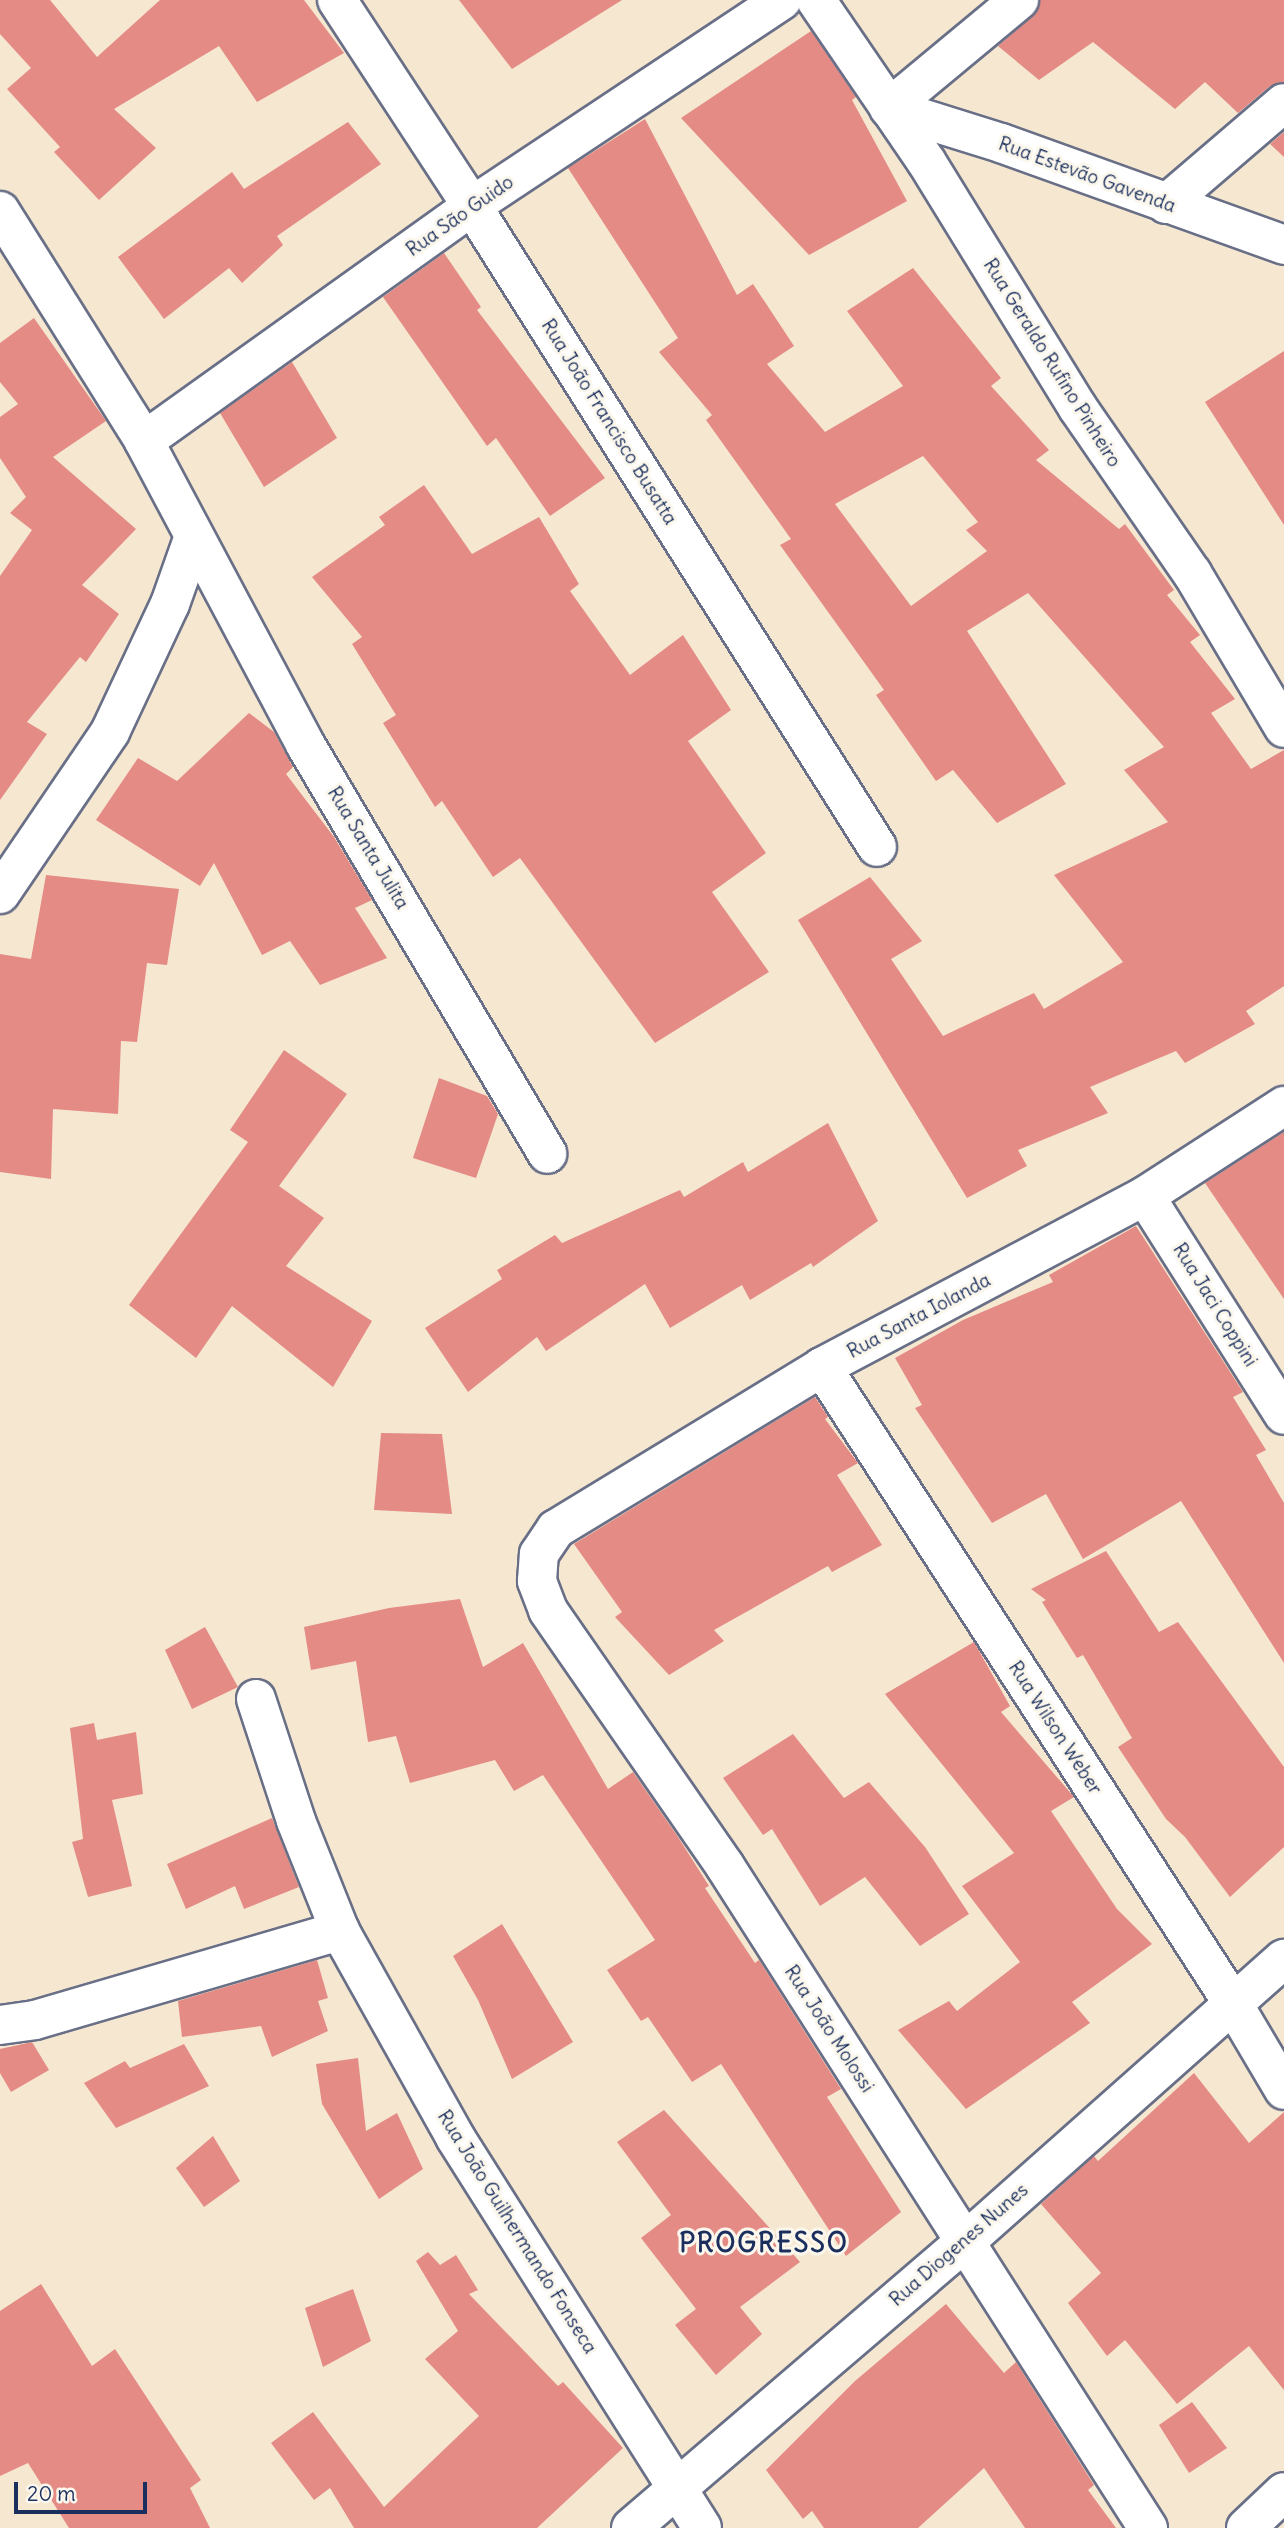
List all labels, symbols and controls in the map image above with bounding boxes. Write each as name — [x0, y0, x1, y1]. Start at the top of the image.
street label: Rua Estevão Gavenda — [995, 132, 1179, 218]
street label: Rua São Guido — [402, 171, 518, 261]
street label: Rua Geraldo Rufino Pinheiro — [978, 255, 1126, 471]
street label: Rua João Francisco Busatta — [536, 315, 682, 529]
street label: Rua Santa Julita — [322, 783, 414, 913]
street label: Rua Jaci Coppini — [1168, 1239, 1262, 1371]
street label: Rua Santa Iolanda — [843, 1269, 995, 1363]
street label: Rua Wilson Weber — [1003, 1657, 1107, 1799]
street label: Rua João Molossi — [779, 1961, 879, 2097]
street label: Rua João Guilhermando Fonseca — [432, 2106, 602, 2358]
street label: Rua Diogenes Nunes — [885, 2179, 1033, 2311]
district label: PROGRESSO — [680, 2227, 848, 2259]
scale bar — [18, 2468, 150, 2512]
text: 20 m — [27, 2480, 76, 2507]

